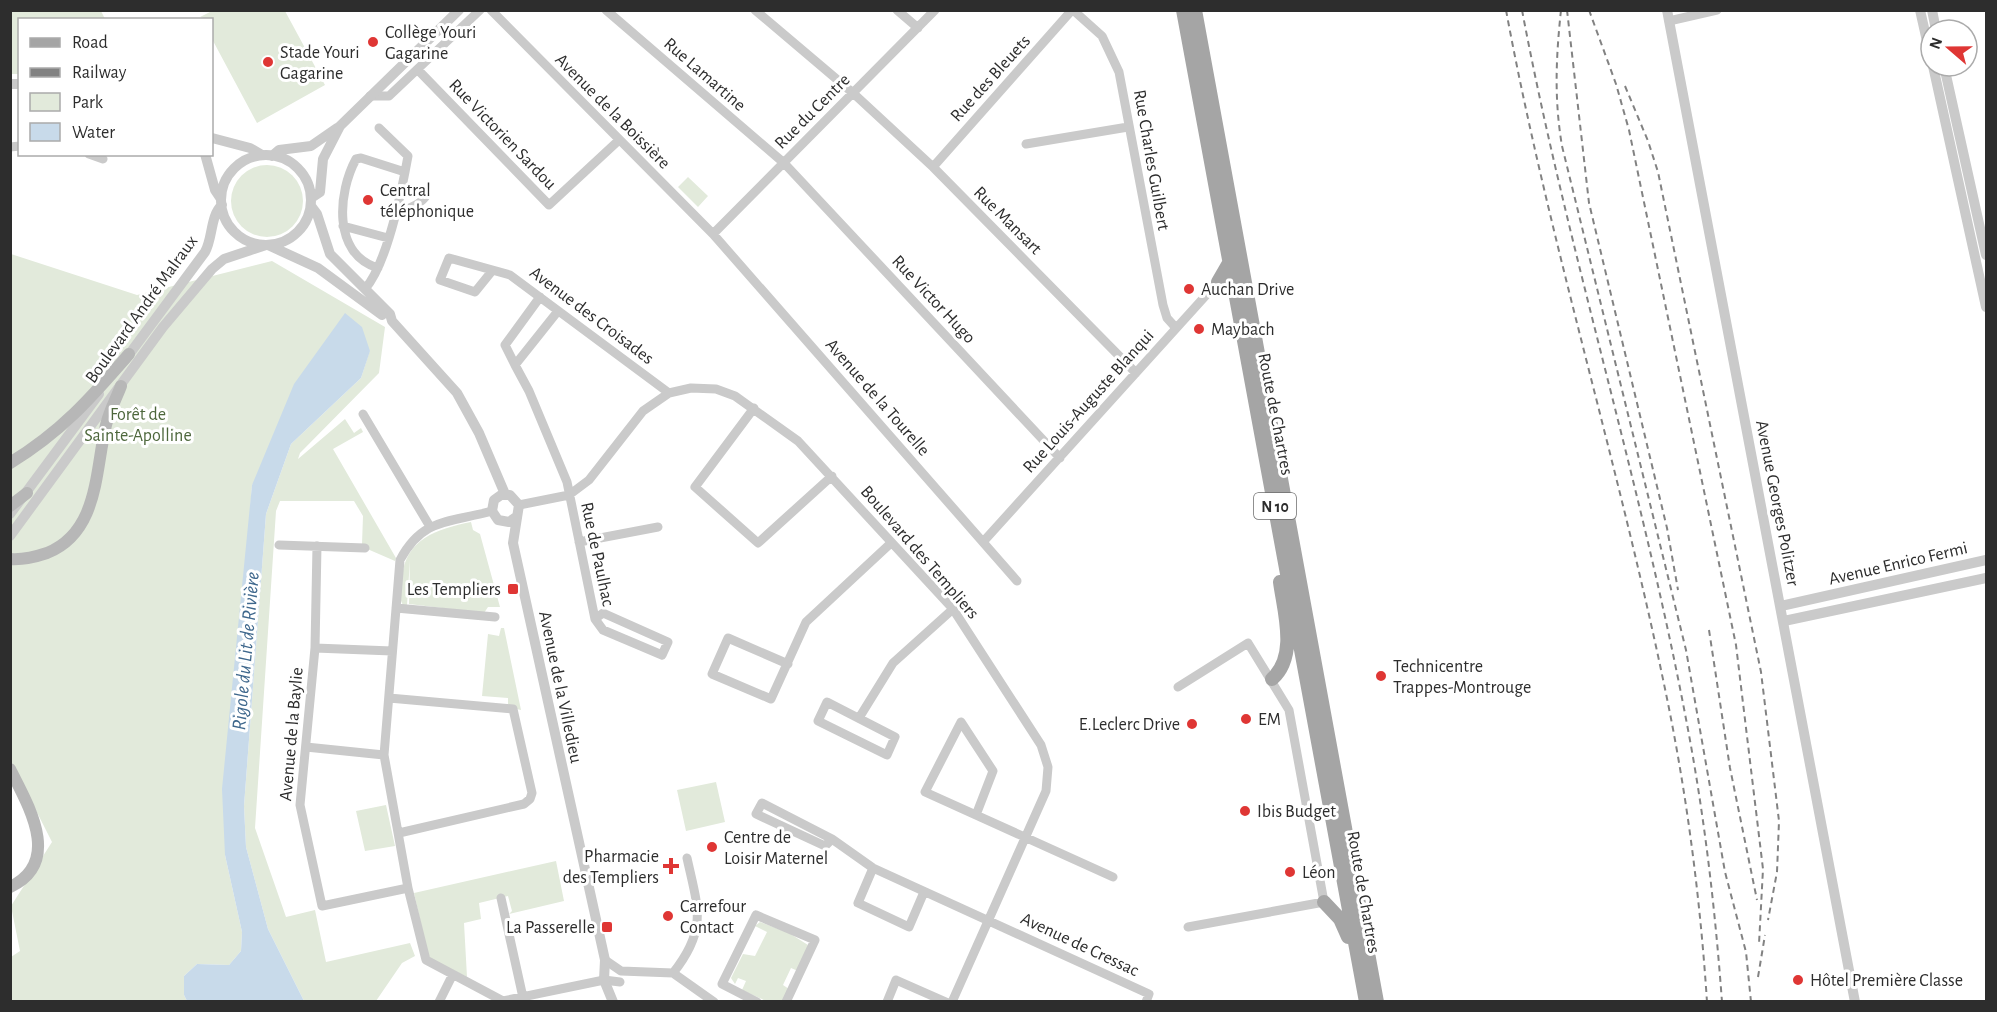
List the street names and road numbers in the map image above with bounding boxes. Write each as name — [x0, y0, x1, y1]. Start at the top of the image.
street label: Rue des Bleuets — [947, 32, 1034, 125]
street label: Rue Lamartine — [660, 35, 749, 115]
street label: Avenue de la Boissière — [551, 51, 673, 173]
street label: Rue du Centre — [772, 71, 854, 153]
street label: Rue Victorien Sardou — [445, 76, 559, 193]
street label: Rue Charles Guilbert — [1130, 88, 1172, 232]
street label: Rue Mansart — [970, 183, 1045, 258]
street label: Boulevard André Malraux — [82, 232, 201, 387]
street label: Rue Victor Hugo — [888, 252, 979, 347]
street label: Avenue des Croisades — [526, 263, 657, 368]
street label: Rue Louis-Auguste Blanqui — [1020, 327, 1158, 477]
street label: Avenue de la Tourelle — [822, 336, 933, 460]
street label: Route de Chartres — [1254, 352, 1296, 477]
street label: Avenue Georges Politzer — [1752, 419, 1802, 588]
street label: Boulevard des Templiers — [857, 483, 982, 623]
road number: N 10 — [1254, 493, 1296, 519]
street label: Rue de Paulhac — [577, 500, 617, 608]
street label: Avenue Enrico Fermi — [1827, 539, 1969, 589]
street label: Avenue de la Villedieu — [535, 610, 585, 765]
street label: Avenue de la Baylie — [277, 666, 307, 802]
street label: Route de Chartres — [1343, 830, 1383, 955]
street label: Avenue de Cressac — [1018, 910, 1141, 980]

